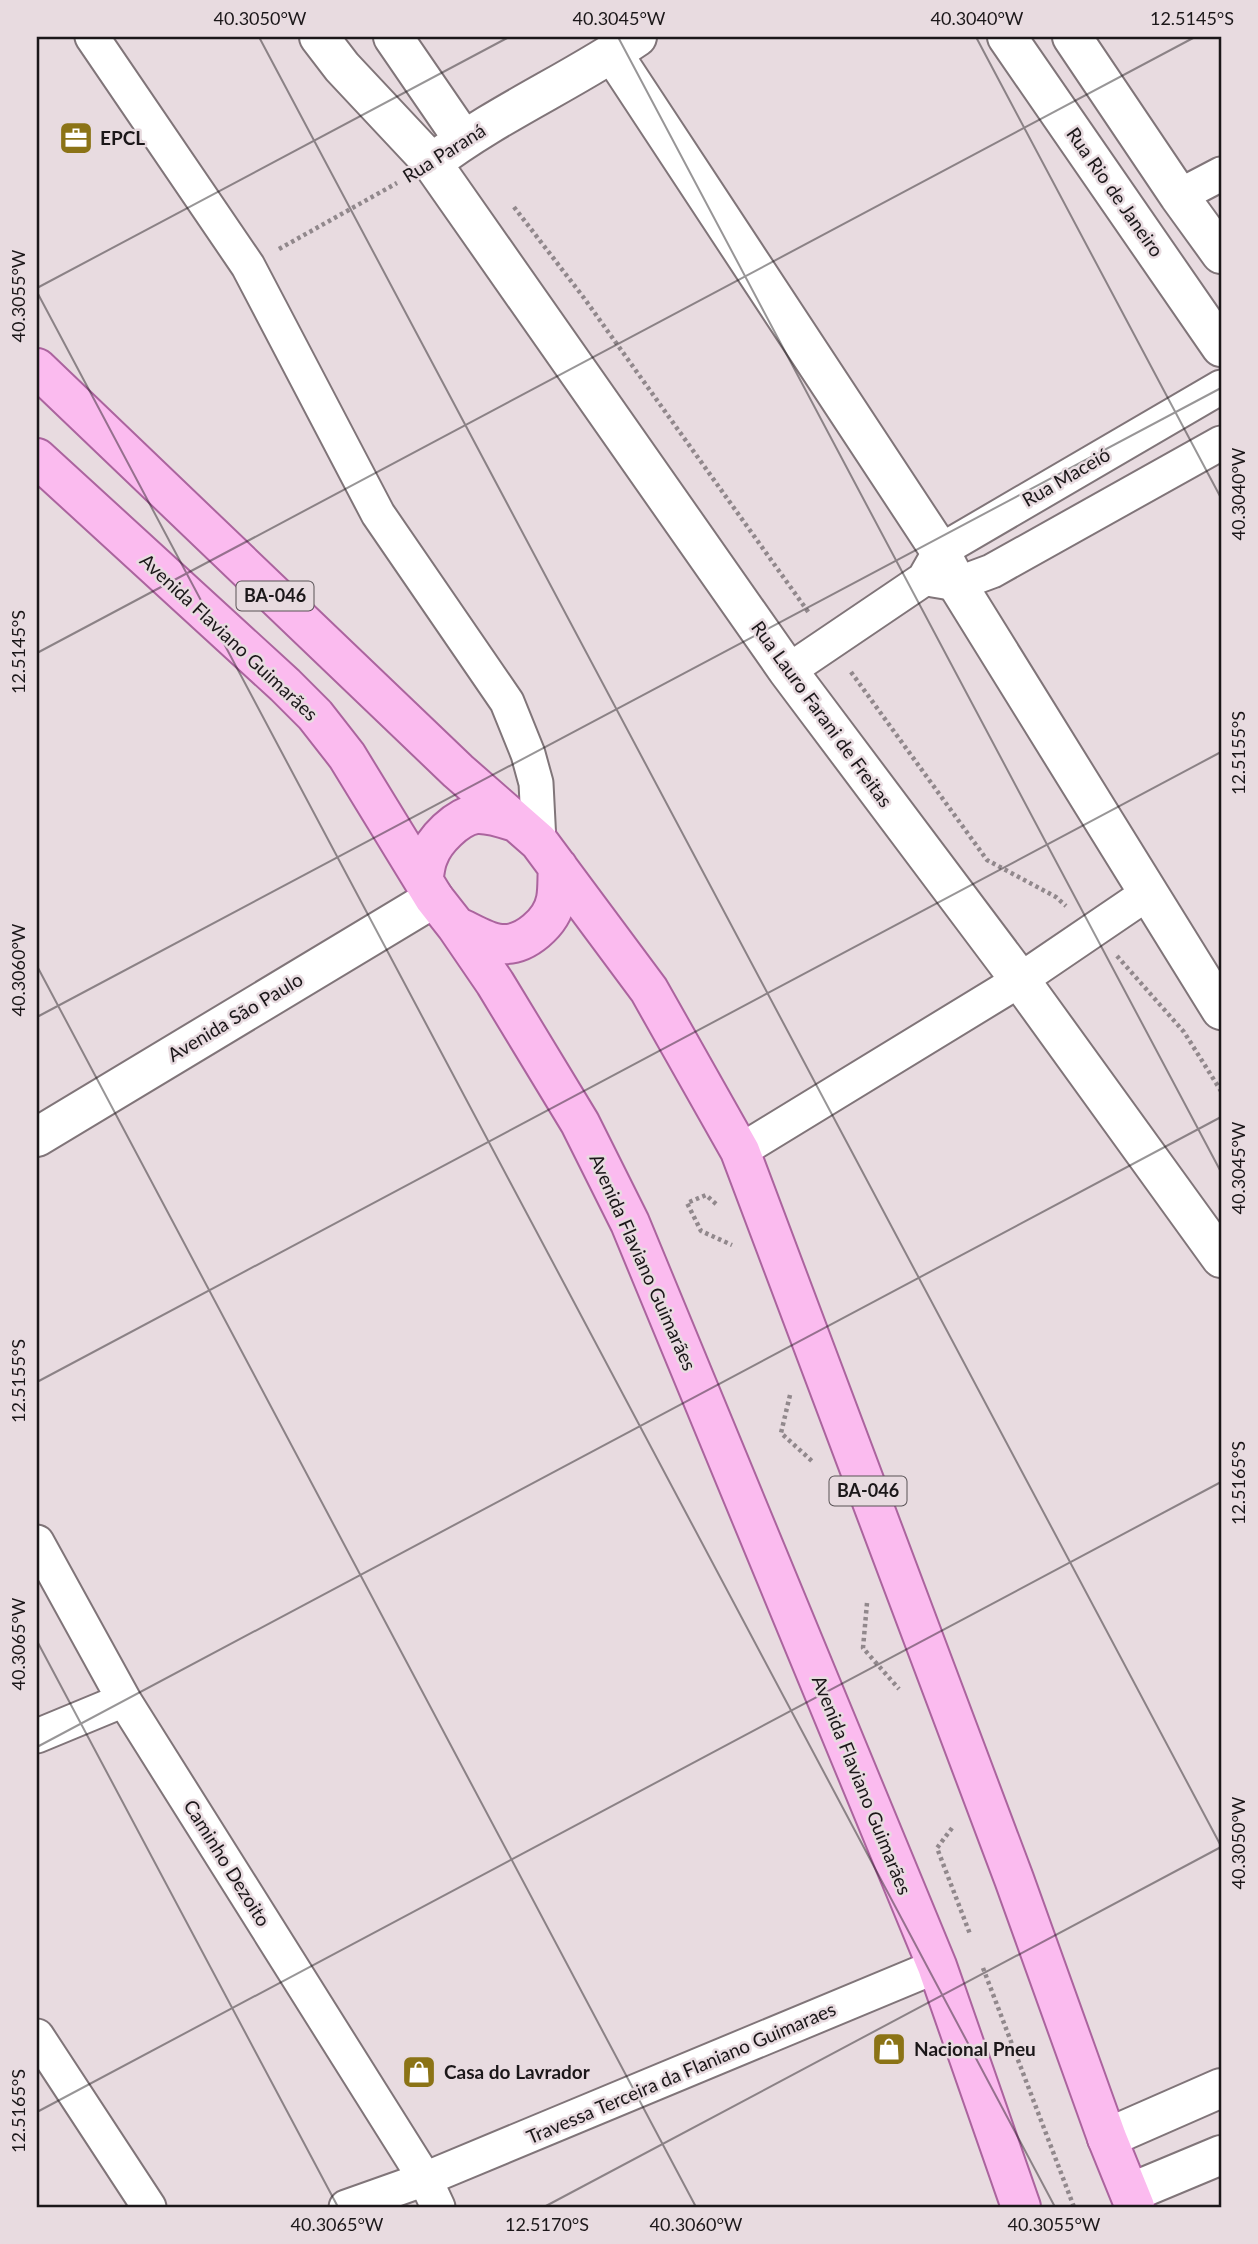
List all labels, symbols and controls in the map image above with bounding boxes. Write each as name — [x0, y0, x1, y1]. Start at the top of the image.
text: 40.3050°W — [214, 7, 307, 29]
text: 40.3045°W — [573, 7, 666, 29]
text: 40.3040°W — [931, 7, 1024, 29]
text: 12.5145°S — [1150, 7, 1234, 29]
street label: Rua Paraná — [398, 118, 489, 187]
office icon: EPCL — [57, 119, 95, 157]
street label: Rua Rio de Janeiro — [1062, 122, 1169, 261]
place label: EPCL — [100, 126, 145, 149]
text: 40.3055°W — [7, 249, 29, 343]
street label: Rua Maceió — [1018, 442, 1114, 511]
text: 40.3040°W — [1227, 447, 1249, 541]
street label: Avenida Flaviano Guimarães — [136, 548, 323, 725]
road number: BA-046 — [236, 582, 314, 610]
text: 12.5145°S — [7, 610, 29, 694]
street label: Rua Lauro Farani de Freitas — [747, 616, 898, 811]
text: 12.5155°S — [1227, 711, 1249, 795]
text: 40.3060°W — [7, 923, 29, 1017]
street label: Avenida São Paulo — [163, 967, 306, 1066]
text: 40.3045°W — [1227, 1121, 1249, 1215]
street label: Avenida Flaviano Guimarães — [585, 1150, 702, 1374]
text: 12.5155°S — [7, 1339, 29, 1423]
text: 12.5165°S — [1227, 1441, 1249, 1525]
road number: BA-046 — [830, 1476, 906, 1506]
text: 40.3065°W — [7, 1597, 29, 1691]
street label: Avenida Flaviano Guimarães — [808, 1672, 917, 1898]
street label: Caminho Dezoito — [179, 1795, 276, 1930]
text: 40.3050°W — [1227, 1796, 1249, 1890]
street label: Travessa Terceira da Flaniano Guimaraes — [523, 1997, 839, 2148]
shop icon: Nacional Pneu — [870, 2030, 908, 2068]
place label: Nacional Pneu — [914, 2037, 1036, 2060]
shop icon: Casa do Lavrador — [400, 2053, 438, 2091]
place label: Casa do Lavrador — [444, 2060, 591, 2083]
text: 12.5165°S — [7, 2069, 29, 2153]
text: 40.3065°W — [291, 2213, 384, 2235]
text: 12.5170°S — [505, 2213, 589, 2235]
text: 40.3060°W — [650, 2213, 743, 2235]
text: 40.3055°W — [1008, 2213, 1101, 2235]

